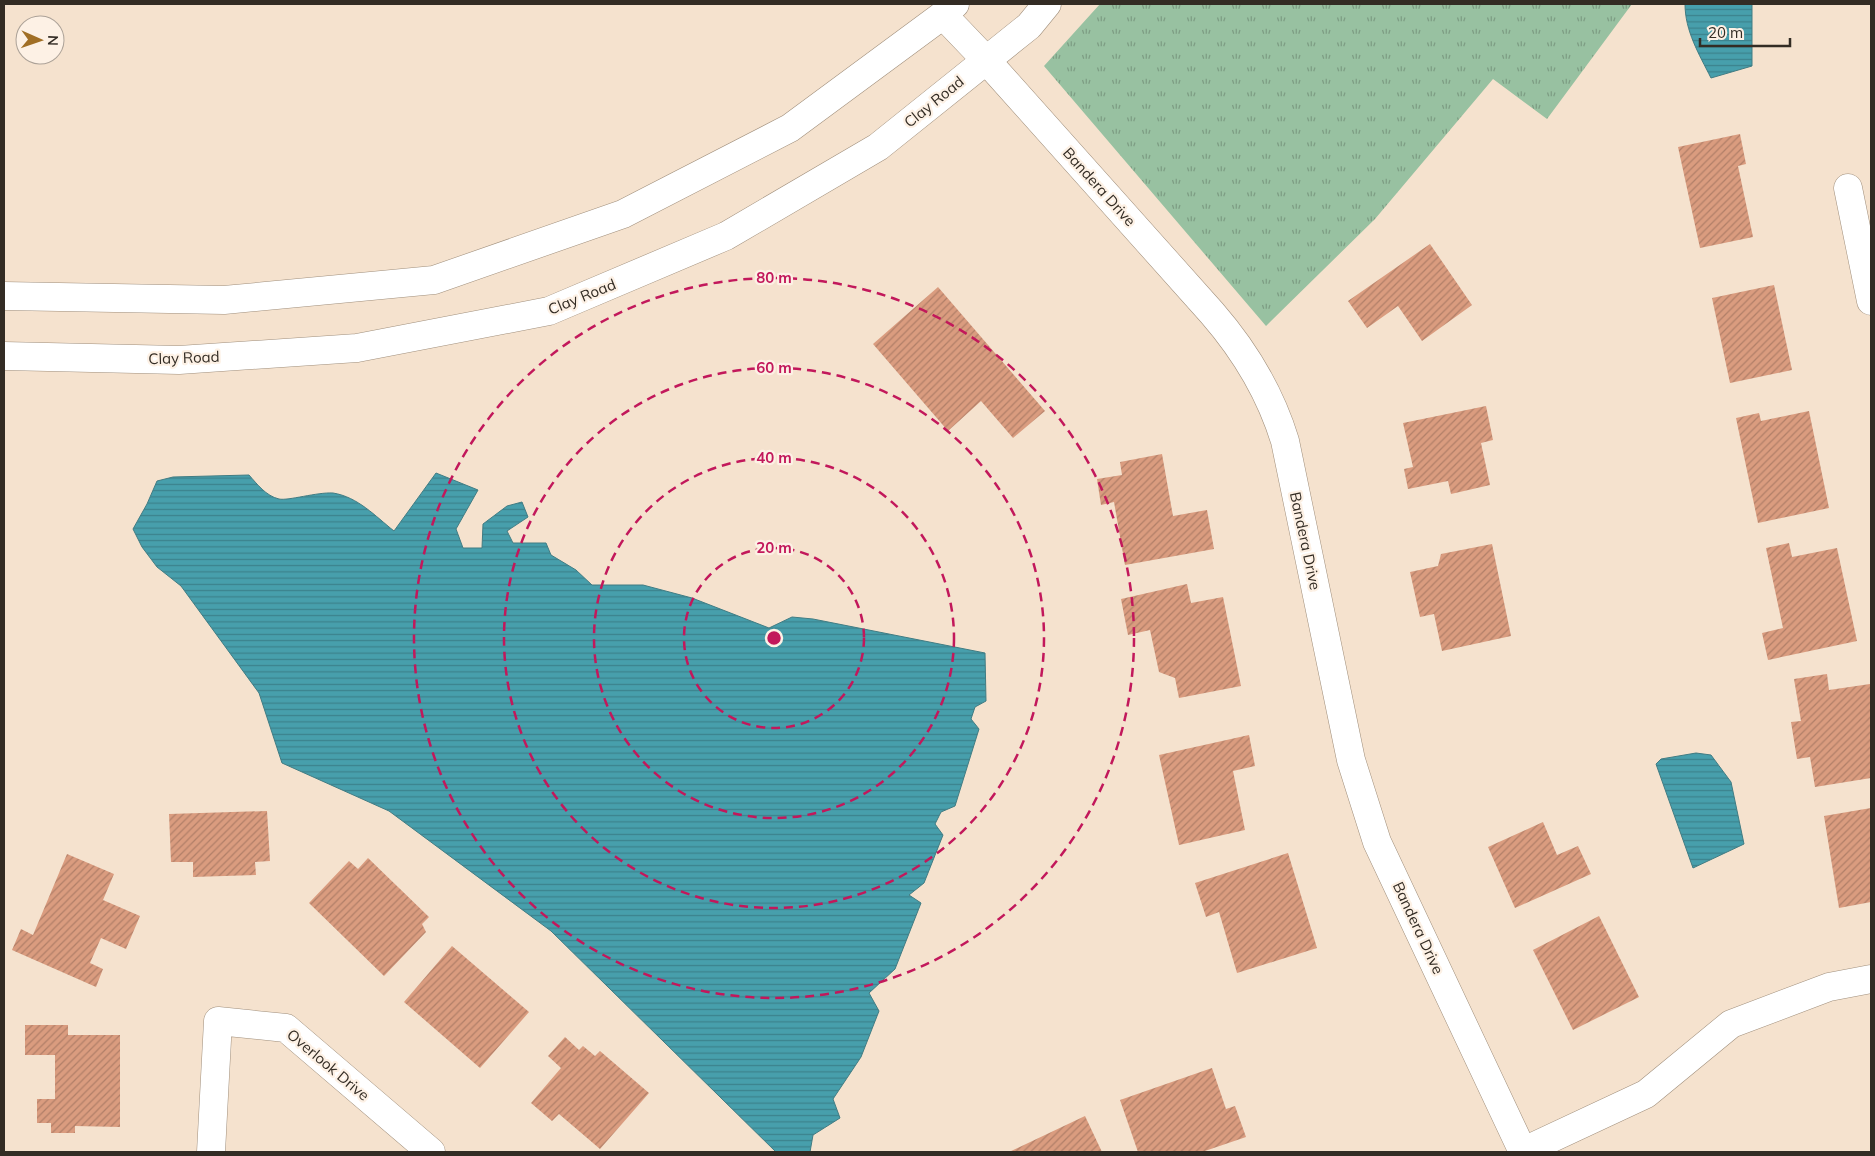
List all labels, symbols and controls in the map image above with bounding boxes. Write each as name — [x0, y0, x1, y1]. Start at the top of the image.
north arrow — [15, 15, 65, 65]
scale bar — [1700, 15, 1790, 47]
text: 20 m — [1708, 23, 1743, 42]
text: N — [44, 35, 62, 46]
street label: Clay Road — [900, 72, 967, 131]
street label: Bandera Drive — [1059, 143, 1140, 230]
text: 80 m — [756, 268, 792, 287]
street label: Clay Road — [545, 274, 618, 319]
street label: Clay Road — [148, 347, 220, 368]
text: 60 m — [756, 358, 792, 377]
text: 40 m — [756, 448, 792, 467]
street label: Bandera Drive — [1286, 490, 1325, 592]
text: 20 m — [756, 538, 792, 557]
centre of rings — [765, 629, 783, 647]
street label: Bandera Drive — [1389, 879, 1448, 977]
street label: Overlook Drive — [283, 1025, 373, 1105]

